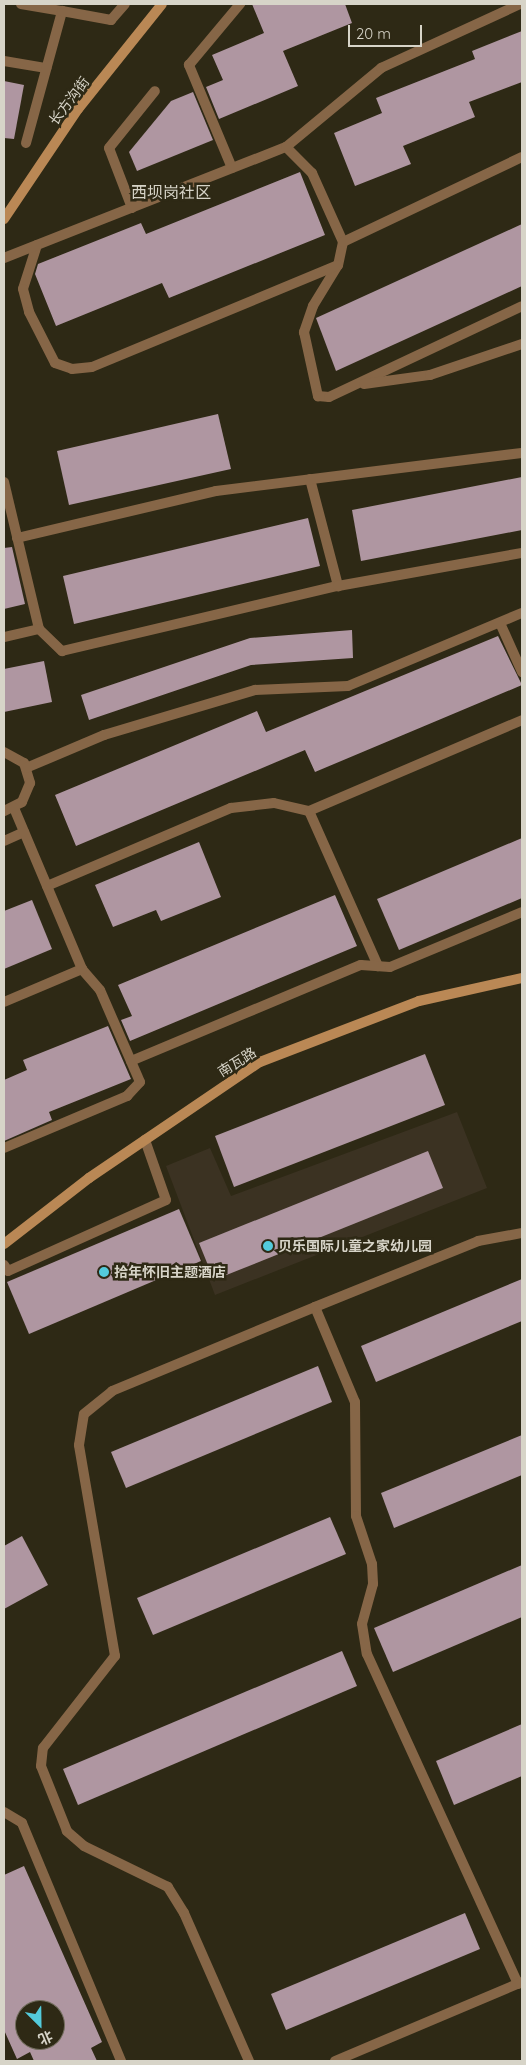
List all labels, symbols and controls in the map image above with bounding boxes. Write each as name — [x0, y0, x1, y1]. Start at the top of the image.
scale bar — [351, 15, 425, 47]
text: 20 m — [356, 24, 391, 43]
street label: 长方沟街 — [45, 74, 93, 128]
district label: 西坝岗社区 — [131, 182, 211, 202]
street label: 南瓦路 — [215, 1044, 259, 1080]
place label: 贝乐国际儿童之家幼儿园 — [278, 1238, 432, 1254]
marker: 贝乐国际儿童之家幼儿园 — [262, 1240, 274, 1252]
place label: 拾年怀旧主题酒店 — [114, 1264, 226, 1280]
marker: 拾年怀旧主题酒店 — [98, 1266, 110, 1278]
north arrow — [15, 2000, 65, 2050]
text: 北 — [36, 2027, 55, 2049]

